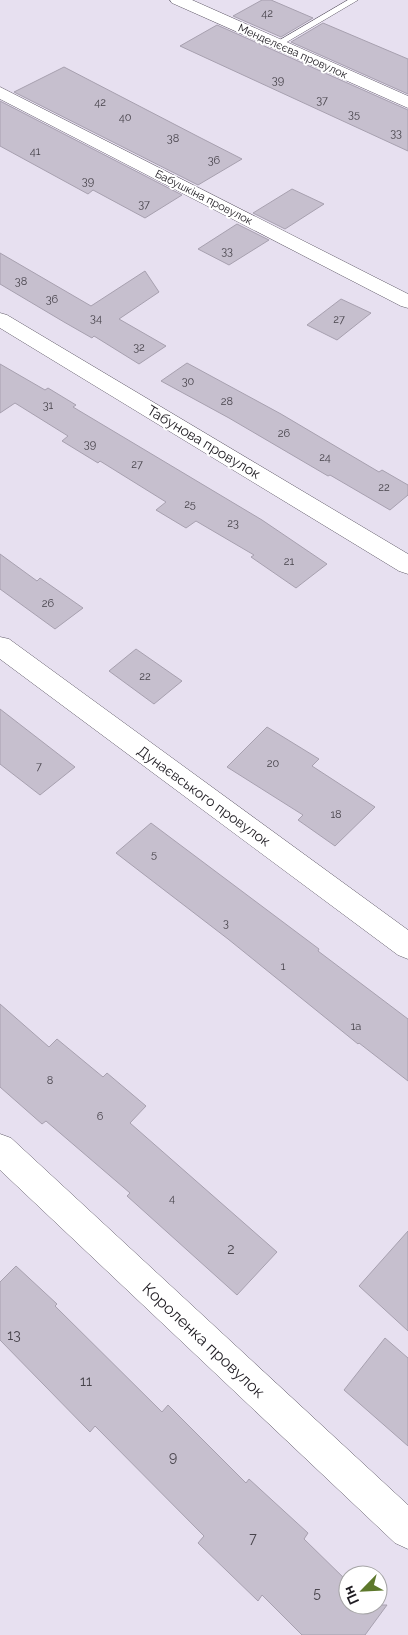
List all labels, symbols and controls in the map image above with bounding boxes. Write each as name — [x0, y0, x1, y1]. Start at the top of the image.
house number: 42 — [261, 7, 273, 20]
street label: Менделєєва провулок — [236, 21, 350, 82]
house number: 39 — [272, 74, 284, 87]
house number: 37 — [316, 94, 328, 107]
house number: 42 — [94, 96, 106, 109]
house number: 35 — [348, 108, 360, 121]
house number: 40 — [119, 111, 132, 124]
house number: 33 — [390, 127, 402, 140]
house number: 38 — [167, 132, 179, 145]
house number: 41 — [30, 145, 41, 158]
house number: 36 — [208, 154, 221, 167]
street label: Бабушкіна провулок — [153, 167, 255, 228]
house number: 39 — [82, 175, 94, 188]
house number: 37 — [138, 198, 150, 211]
house number: 33 — [221, 245, 233, 258]
house number: 38 — [15, 275, 27, 288]
house number: 36 — [46, 293, 59, 306]
house number: 34 — [90, 312, 102, 325]
house number: 27 — [333, 313, 345, 326]
house number: 32 — [133, 341, 145, 354]
house number: 30 — [182, 375, 195, 388]
house number: 28 — [221, 395, 233, 408]
house number: 31 — [43, 399, 54, 412]
street label: Табунова провулок — [144, 402, 264, 482]
house number: 26 — [278, 427, 291, 440]
house number: 39 — [84, 438, 96, 451]
house number: 24 — [319, 451, 331, 464]
house number: 27 — [131, 458, 143, 471]
house number: 22 — [378, 481, 390, 494]
house number: 25 — [184, 498, 196, 511]
house number: 23 — [227, 517, 239, 530]
house number: 21 — [284, 555, 295, 568]
house number: 26 — [42, 597, 55, 610]
house number: 22 — [139, 670, 151, 683]
street label: Дунаєвського провулок — [135, 742, 273, 850]
house number: 20 — [267, 757, 279, 770]
house number: 7 — [36, 760, 42, 773]
house number: 18 — [330, 808, 342, 821]
house number: 5 — [151, 848, 157, 861]
house number: 3 — [223, 917, 229, 930]
house number: 1 — [281, 960, 286, 973]
house number: 1а — [351, 1020, 361, 1033]
house number: 8 — [47, 1074, 53, 1087]
house number: 6 — [97, 1110, 104, 1123]
house number: 4 — [169, 1192, 175, 1205]
house number: 2 — [227, 1241, 235, 1257]
street label: Короленка провулок — [139, 1279, 269, 1402]
house number: 13 — [7, 1327, 21, 1343]
house number: 11 — [80, 1373, 92, 1389]
house number: 9 — [169, 1449, 177, 1465]
house number: 7 — [249, 1530, 257, 1546]
north arrow — [338, 1565, 388, 1615]
text: Пн — [340, 1584, 362, 1607]
house number: 5 — [313, 1585, 321, 1601]

